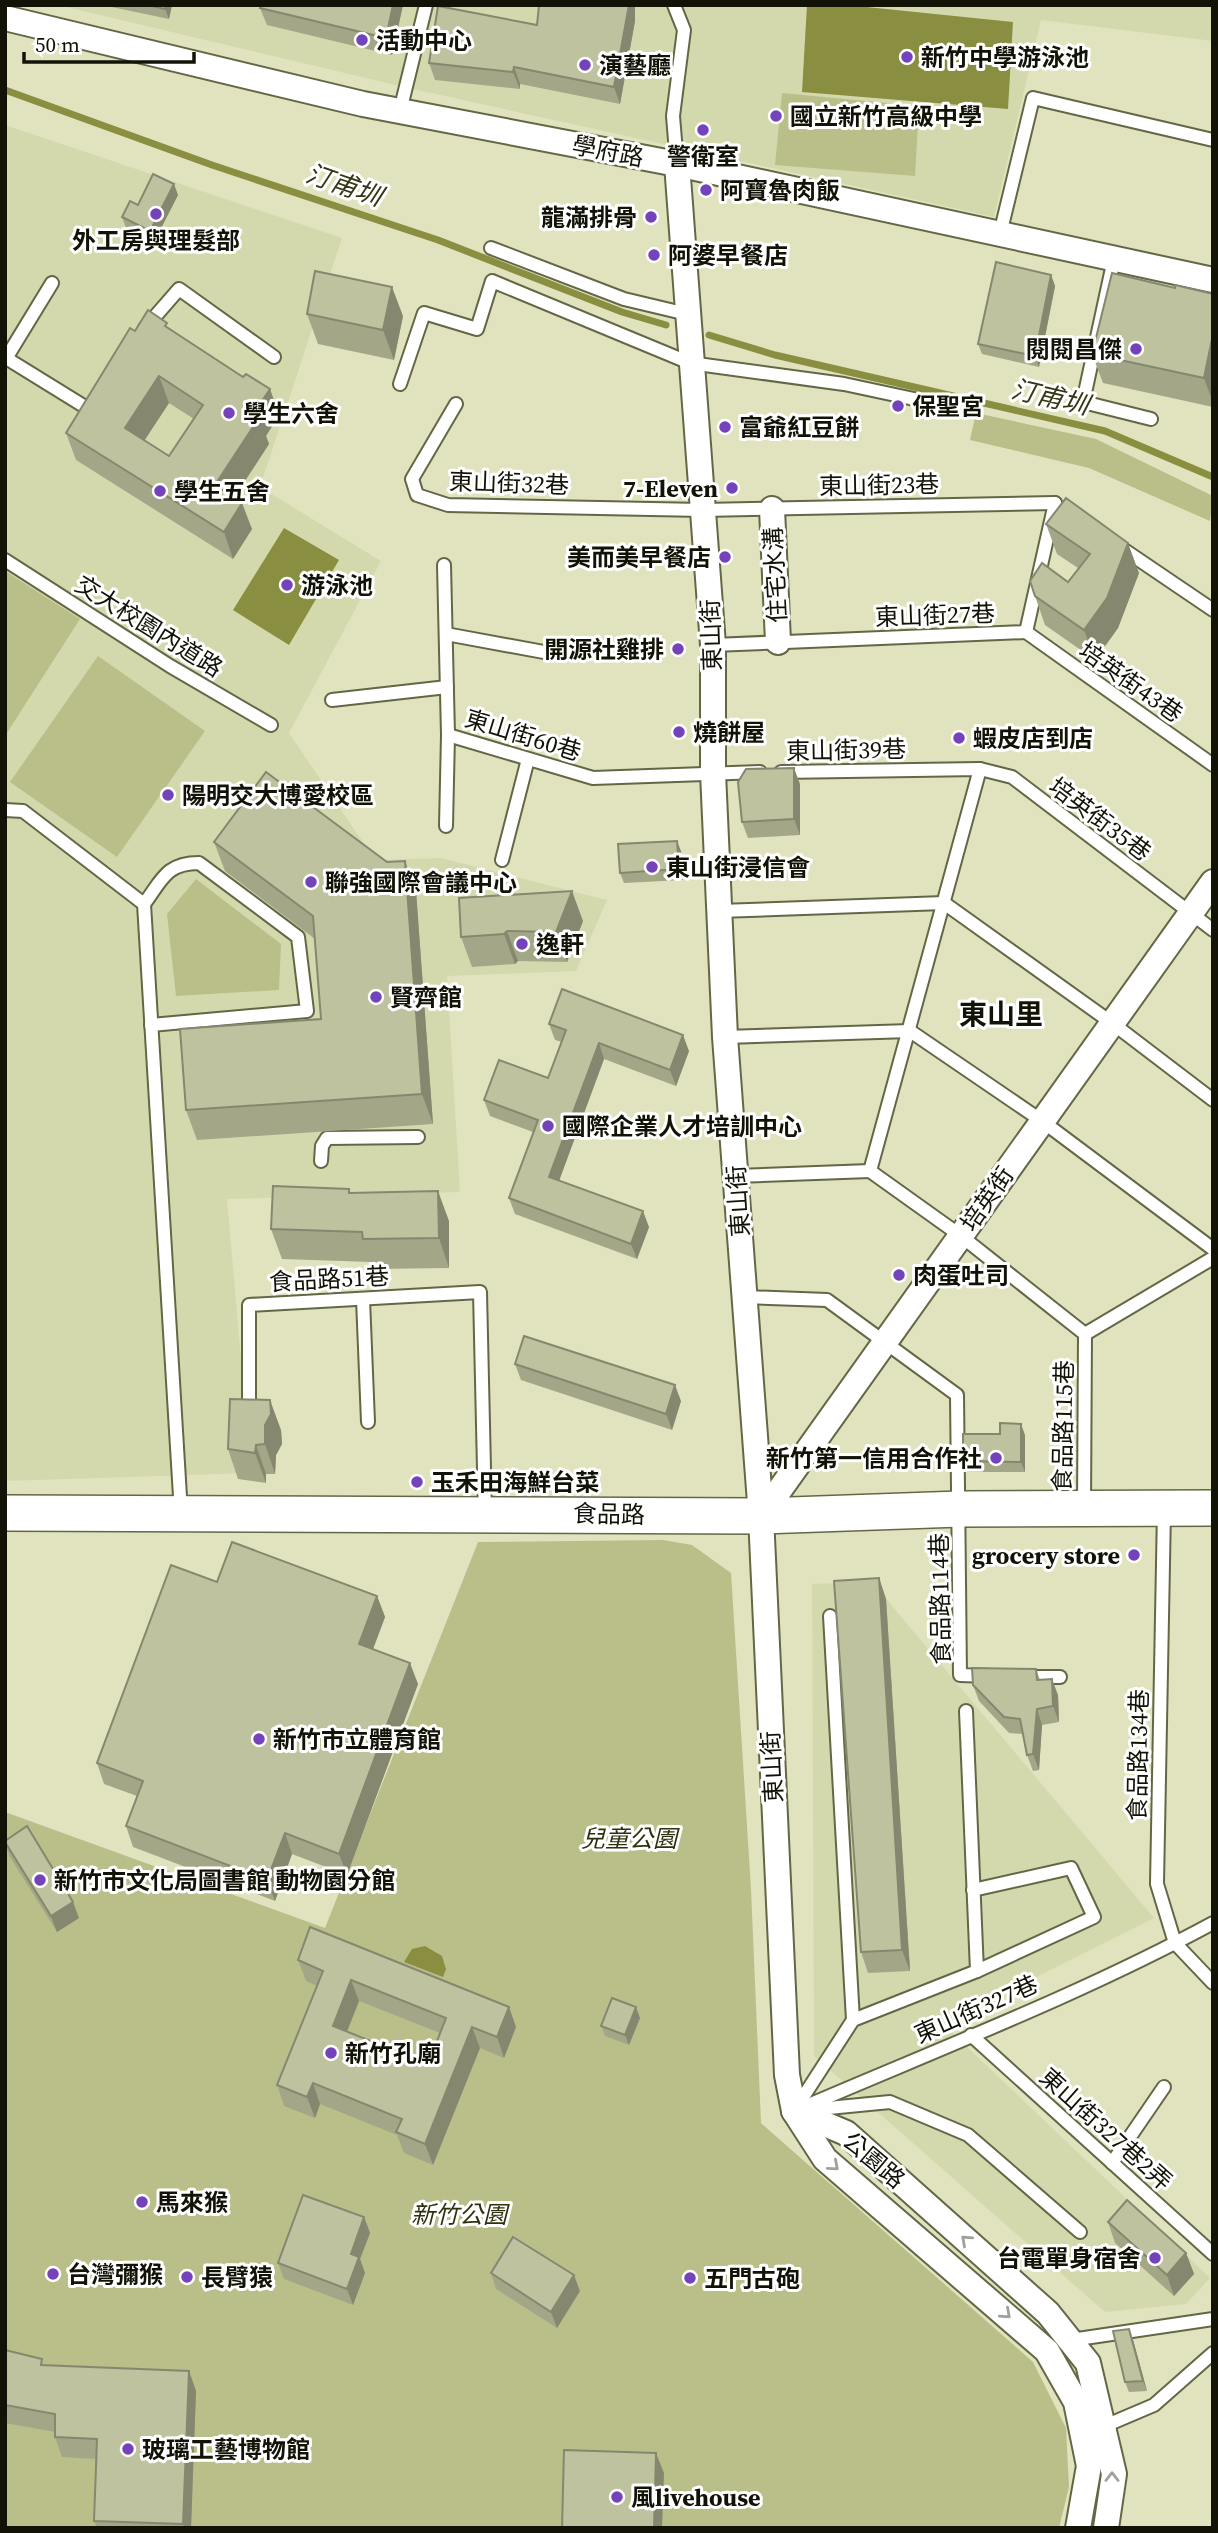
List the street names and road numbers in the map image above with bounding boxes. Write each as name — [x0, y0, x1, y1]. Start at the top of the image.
street label: 學府路 — [570, 128, 646, 174]
street label: 東山街32巷 — [448, 464, 570, 502]
street label: 東山街23巷 — [819, 467, 939, 503]
street label: 住宅水溝 — [756, 526, 794, 624]
street label: 交大校園內道路 — [69, 567, 229, 685]
street label: 東山街27巷 — [874, 596, 996, 634]
street label: 東山街 — [693, 598, 729, 672]
street label: 培英街43巷 — [1072, 634, 1190, 730]
street label: 東山街60巷 — [461, 702, 585, 768]
street label: 東山街39巷 — [786, 732, 906, 768]
street label: 培英街35巷 — [1042, 770, 1158, 868]
street label: 培英街 — [953, 1160, 1021, 1238]
street label: 東山街 — [719, 1164, 757, 1238]
street label: 食品路51巷 — [268, 1259, 390, 1299]
street label: 食品路115巷 — [1045, 1360, 1081, 1492]
street label: 食品路 — [573, 1497, 645, 1531]
street label: 食品路114巷 — [922, 1533, 958, 1665]
street label: 食品路134巷 — [1120, 1689, 1156, 1821]
street label: 東山街 — [754, 1730, 790, 1804]
street label: 東山街327巷 — [909, 1967, 1043, 2051]
street label: 東山街327巷2弄 — [1033, 2061, 1179, 2197]
street label: 公園路 — [836, 2124, 912, 2196]

